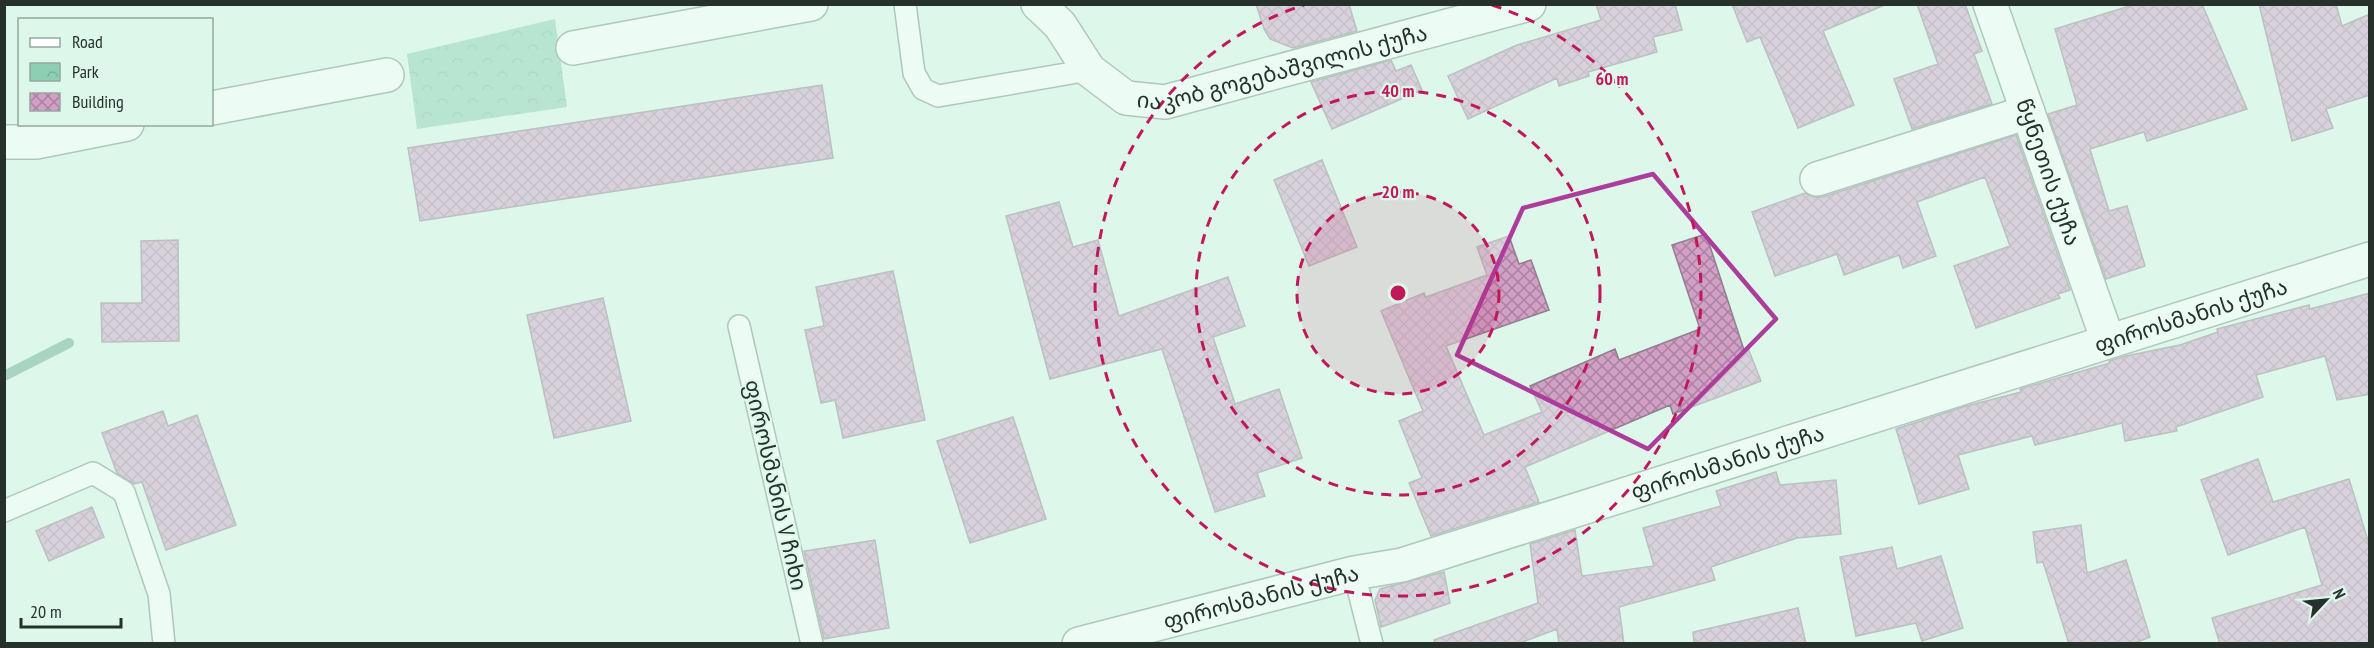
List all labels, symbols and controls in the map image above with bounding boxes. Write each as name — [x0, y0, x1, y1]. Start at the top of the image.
legend — [18, 18, 213, 126]
street label: იაკობ გოგებაშვილის ქუჩა — [1136, 18, 1430, 116]
text: Road — [72, 30, 103, 53]
text: Park — [72, 60, 99, 83]
text: 60 m — [1596, 67, 1628, 90]
text: 40 m — [1382, 79, 1414, 102]
text: Building — [72, 90, 124, 113]
street label: წყნეთის ქუჩა — [2010, 95, 2087, 249]
text: 20 m — [1382, 180, 1414, 203]
street label: ფიროსმანის ქუჩა — [2091, 272, 2291, 359]
centre of rings — [1388, 283, 1408, 303]
street label: ფიროსმანის V ჩიხი — [738, 377, 814, 593]
street label: ფიროსმანის ქუჩა — [1627, 418, 1827, 506]
street label: ფიროსმანის ქუჩა — [1160, 558, 1362, 636]
north arrow — [2296, 570, 2356, 630]
text: N — [2329, 585, 2350, 602]
scale bar — [21, 591, 122, 629]
text: 20 m — [30, 600, 62, 623]

